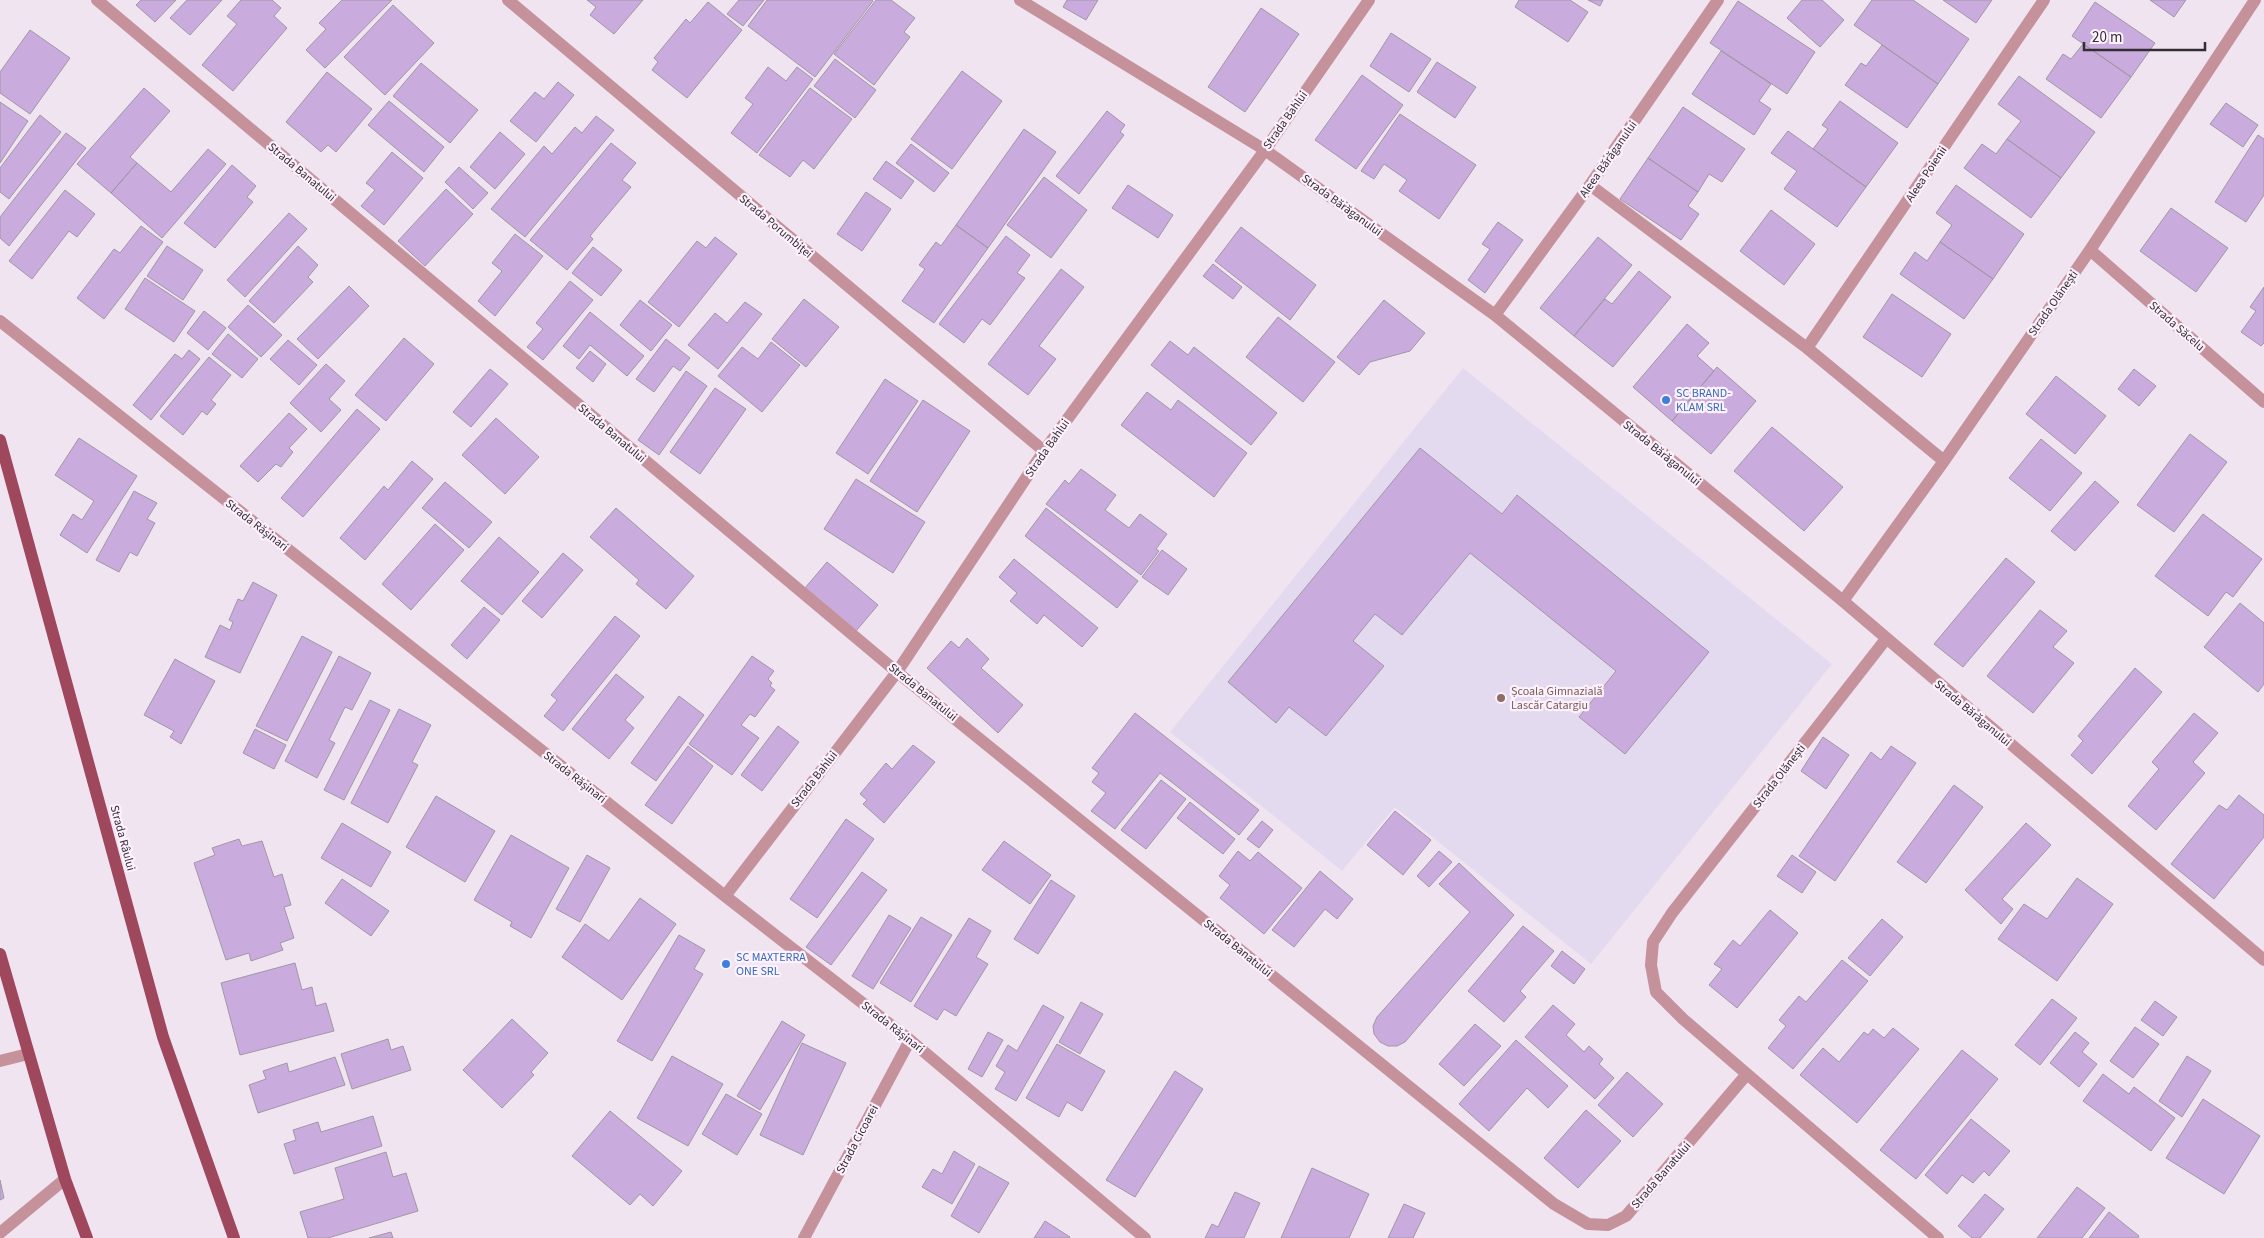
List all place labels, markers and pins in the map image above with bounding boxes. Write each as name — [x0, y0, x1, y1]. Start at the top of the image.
place label: SC BRAND- KLAM SRL — [1676, 385, 1731, 416]
marker: SC BRAND- KLAM SRL — [1660, 394, 1672, 406]
place label: Școala Gimnazială Lascăr Catargiu — [1511, 683, 1603, 714]
marker: Școala Gimnazială Lascăr Catargiu — [1495, 692, 1507, 704]
place label: SC MAXTERRA ONE SRL — [736, 949, 806, 980]
marker: SC MAXTERRA ONE SRL — [720, 958, 732, 970]

